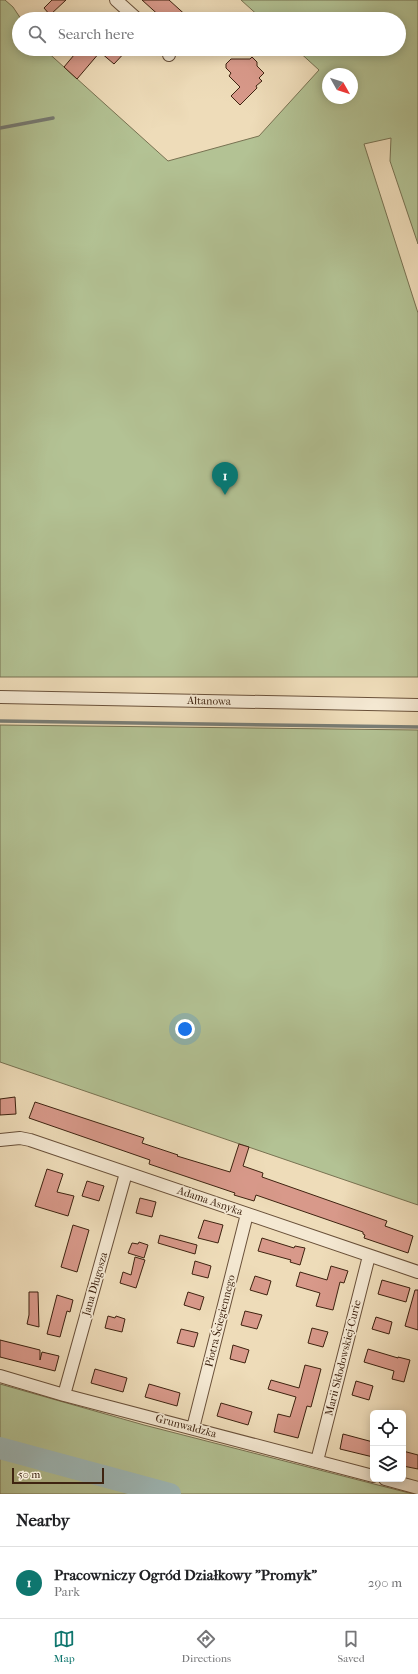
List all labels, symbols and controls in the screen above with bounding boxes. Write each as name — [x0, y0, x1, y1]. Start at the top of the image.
search box — [12, 12, 406, 56]
icon: search — [26, 23, 48, 45]
text: Search here — [58, 25, 134, 43]
north arrow — [322, 68, 358, 104]
pin: 1 — [212, 462, 238, 495]
street label: Altanowa — [186, 694, 232, 708]
your location — [175, 1019, 195, 1039]
street label: Adama Asnyka — [175, 1183, 245, 1219]
street label: Jana Długosza — [79, 1250, 111, 1318]
street label: Piotra Ściegiennego — [202, 1273, 238, 1368]
street label: Marii Skłodowskiej-Curie — [322, 1298, 364, 1417]
map controls — [370, 1410, 406, 1482]
button: locate — [370, 1410, 406, 1446]
street label: Grunwaldzka — [154, 1412, 219, 1441]
button: layers — [370, 1446, 406, 1482]
scale bar — [12, 1466, 104, 1485]
text: 50 m — [18, 1468, 40, 1481]
text: Nearby — [16, 1510, 70, 1530]
text: Pracowniczy Ogród Działkowy "Promyk" — [54, 1566, 317, 1584]
text: 1 — [27, 1575, 31, 1590]
text: 290 m — [368, 1575, 402, 1590]
text: Park — [54, 1584, 80, 1599]
tab: Map — [53, 1628, 75, 1665]
tab: Directions — [182, 1628, 231, 1665]
tab: Saved — [337, 1628, 365, 1665]

